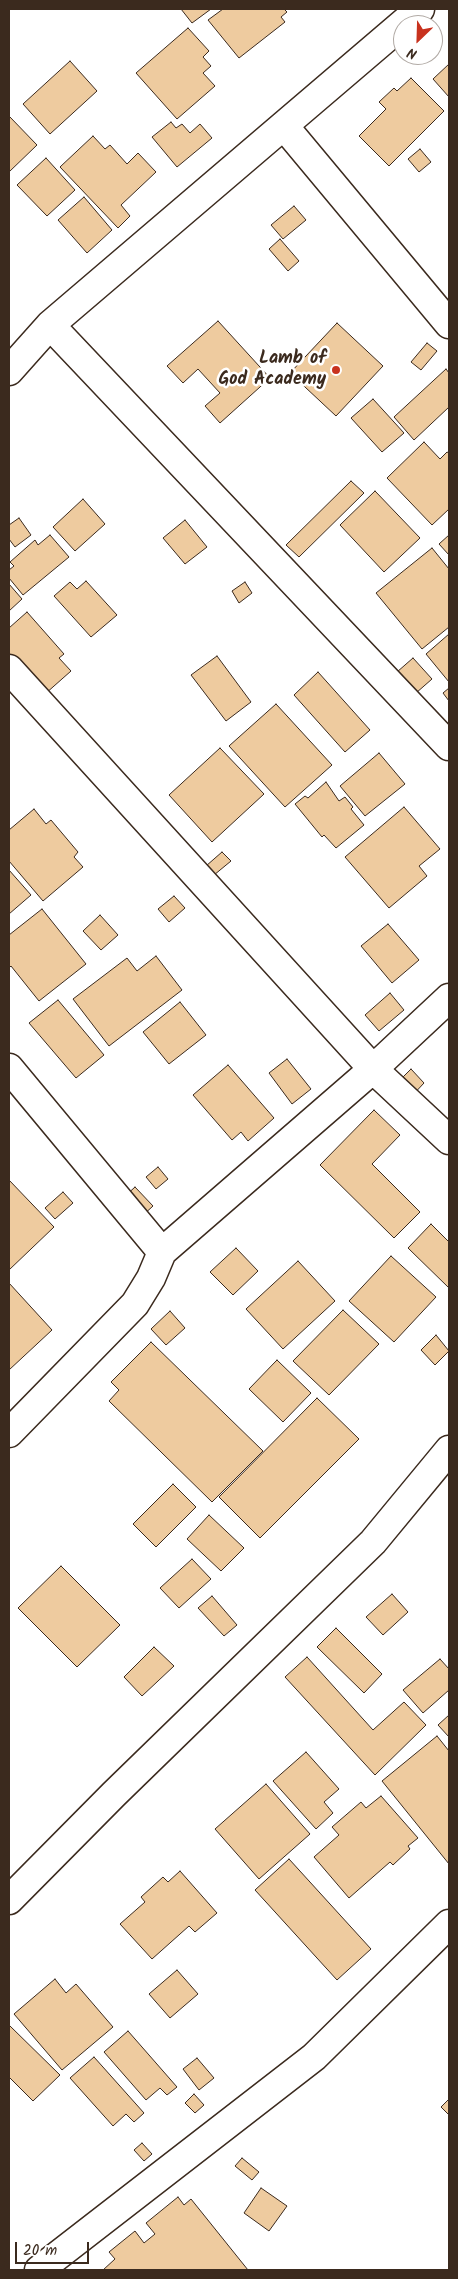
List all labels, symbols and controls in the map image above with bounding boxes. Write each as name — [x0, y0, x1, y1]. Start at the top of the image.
north arrow — [393, 15, 443, 65]
text: N — [404, 41, 421, 65]
place label: Lamb of God Academy — [219, 349, 326, 392]
marker: Lamb of God Academy — [330, 364, 342, 376]
scale bar — [18, 2232, 91, 2264]
text: 20 m — [23, 2239, 57, 2263]

